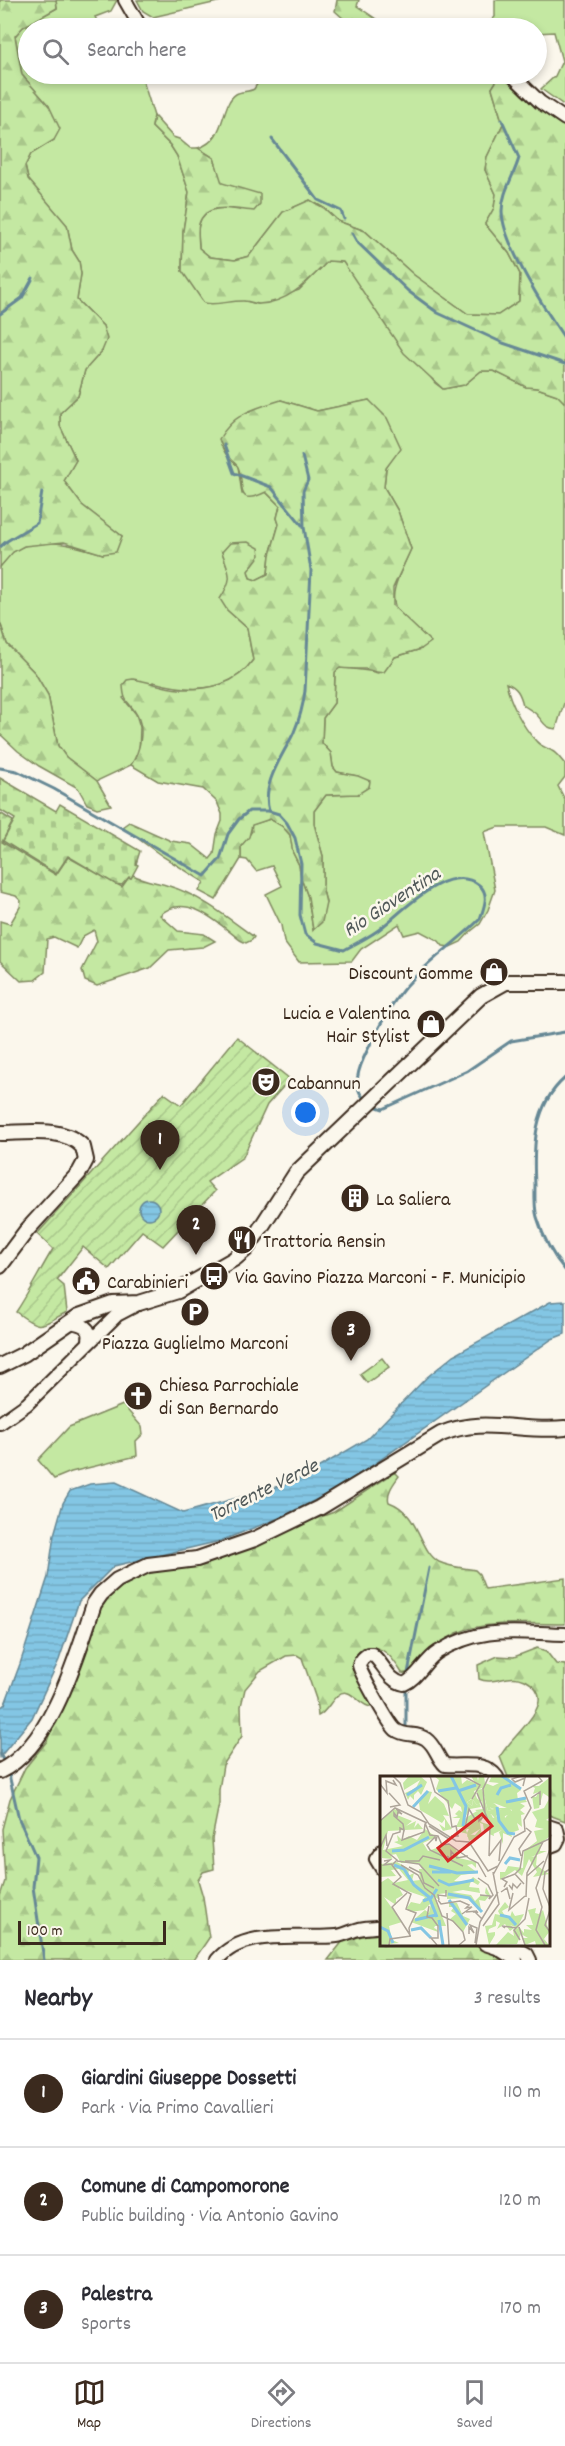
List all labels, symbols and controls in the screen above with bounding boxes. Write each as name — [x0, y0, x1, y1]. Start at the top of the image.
search box — [18, 18, 547, 84]
icon: search — [39, 35, 72, 68]
text: Search here — [87, 36, 186, 67]
water label: Rio Gioventina — [338, 860, 448, 946]
shop icon: Discount Gomme — [478, 956, 510, 988]
place label: Discount Gomme — [349, 961, 473, 989]
place label: Lucia e Valentina Hair Stylist — [283, 1001, 411, 1052]
shop icon: Lucia e Valentina Hair Stylist — [415, 1008, 447, 1040]
theatre icon: Cabannun — [250, 1066, 282, 1098]
place label: Cabannun — [287, 1071, 361, 1099]
your location — [291, 1098, 320, 1127]
pin: 1 — [140, 1120, 180, 1170]
building icon: La Saliera — [339, 1182, 371, 1214]
place label: La Saliera — [376, 1187, 451, 1215]
pin: 2 — [176, 1206, 216, 1255]
restaurant icon: Trattoria Rensin — [226, 1224, 258, 1256]
place label: Trattoria Rensin — [263, 1229, 386, 1257]
bus stop icon: Via Gavino Piazza Marconi - F. Municipio — [198, 1260, 230, 1292]
public building icon: Carabinieri — [70, 1265, 102, 1297]
place label: Via Gavino Piazza Marconi - F. Municipio — [235, 1265, 526, 1293]
place label: Carabinieri — [107, 1270, 188, 1298]
parking icon: Piazza Guglielmo Marconi — [179, 1296, 211, 1328]
pin: 3 — [332, 1312, 370, 1361]
place label: Piazza Guglielmo Marconi — [102, 1331, 288, 1359]
place label: Chiesa Parrochiale di San Bernardo — [159, 1373, 299, 1424]
church icon: Chiesa Parrochiale di San Bernardo — [122, 1380, 154, 1412]
water label: Torrente Verde — [205, 1451, 326, 1531]
inset map — [380, 1776, 550, 1945]
scale bar — [18, 1918, 166, 1946]
text: 100 m — [27, 1920, 63, 1943]
text: Nearby — [24, 1981, 92, 2018]
text: 3 results — [474, 1985, 541, 2013]
text: Giardini Giuseppe Dossetti — [81, 2064, 296, 2095]
text: 1 — [41, 2079, 46, 2107]
text: 110 m — [503, 2079, 541, 2107]
text: Park · Via Primo Cavallieri — [81, 2095, 273, 2123]
text: Comune di Campomorone — [81, 2172, 289, 2203]
text: 2 — [39, 2187, 48, 2215]
text: 120 m — [499, 2187, 541, 2215]
text: Public building · Via Antonio Gavino — [81, 2203, 339, 2231]
text: Palestra — [81, 2280, 152, 2311]
text: 3 — [39, 2295, 48, 2323]
text: 170 m — [500, 2295, 541, 2323]
text: Sports — [81, 2311, 131, 2339]
tab: Map — [73, 2376, 106, 2435]
tab: Directions — [251, 2376, 311, 2435]
tab: Saved — [457, 2376, 492, 2435]

